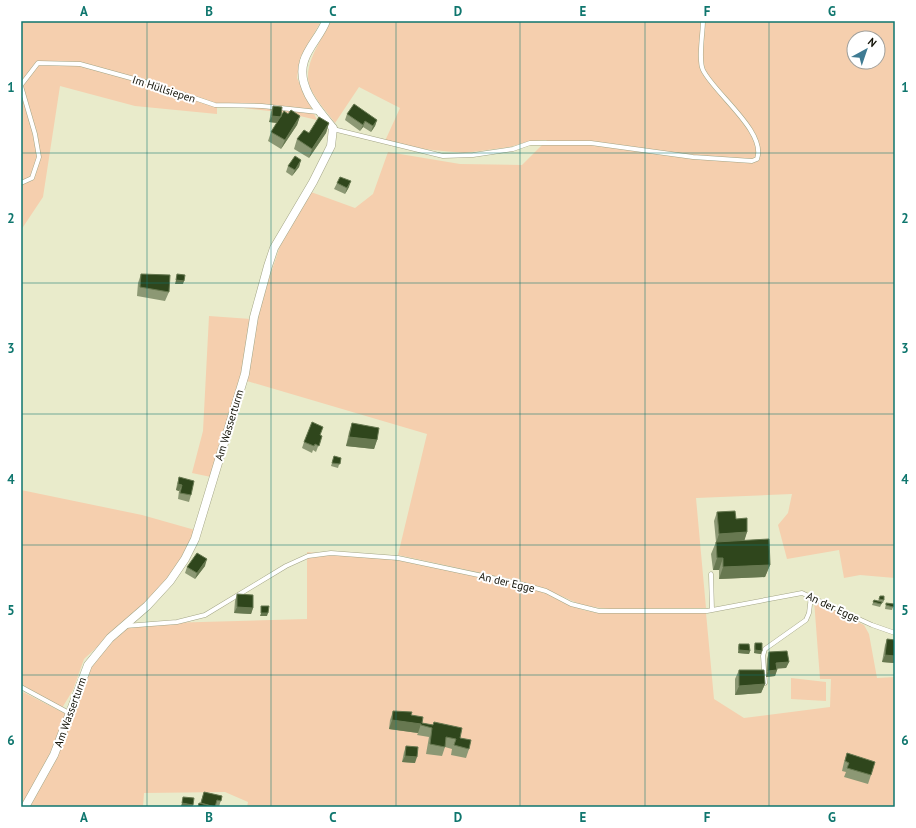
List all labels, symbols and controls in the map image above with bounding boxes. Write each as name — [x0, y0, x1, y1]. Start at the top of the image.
text: A — [80, 3, 88, 20]
text: B — [205, 3, 213, 20]
text: C — [329, 3, 337, 20]
text: D — [454, 3, 462, 20]
text: E — [580, 3, 587, 20]
text: F — [704, 3, 711, 20]
text: G — [828, 3, 836, 20]
north arrow — [846, 30, 886, 70]
text: N — [865, 35, 880, 50]
street label: Im Hüllsiepen — [131, 72, 197, 106]
text: 1 — [7, 79, 15, 96]
text: 1 — [901, 79, 909, 96]
text: 2 — [7, 210, 15, 227]
text: 2 — [901, 210, 909, 227]
text: 3 — [7, 340, 15, 357]
text: 3 — [901, 340, 909, 357]
street label: Am Wasserturm — [212, 388, 246, 462]
text: 4 — [7, 471, 15, 488]
text: 4 — [901, 471, 909, 488]
street label: An der Egge — [478, 569, 537, 595]
street label: An der Egge — [804, 589, 862, 626]
text: 5 — [7, 602, 15, 619]
text: 5 — [901, 602, 909, 619]
street label: Am Wasserturm — [51, 675, 89, 749]
text: 6 — [7, 732, 15, 749]
text: 6 — [901, 732, 909, 749]
text: A — [80, 809, 88, 826]
text: B — [205, 809, 213, 826]
text: C — [329, 809, 337, 826]
text: D — [454, 809, 462, 826]
text: E — [580, 809, 587, 826]
text: F — [704, 809, 711, 826]
text: G — [828, 809, 836, 826]

